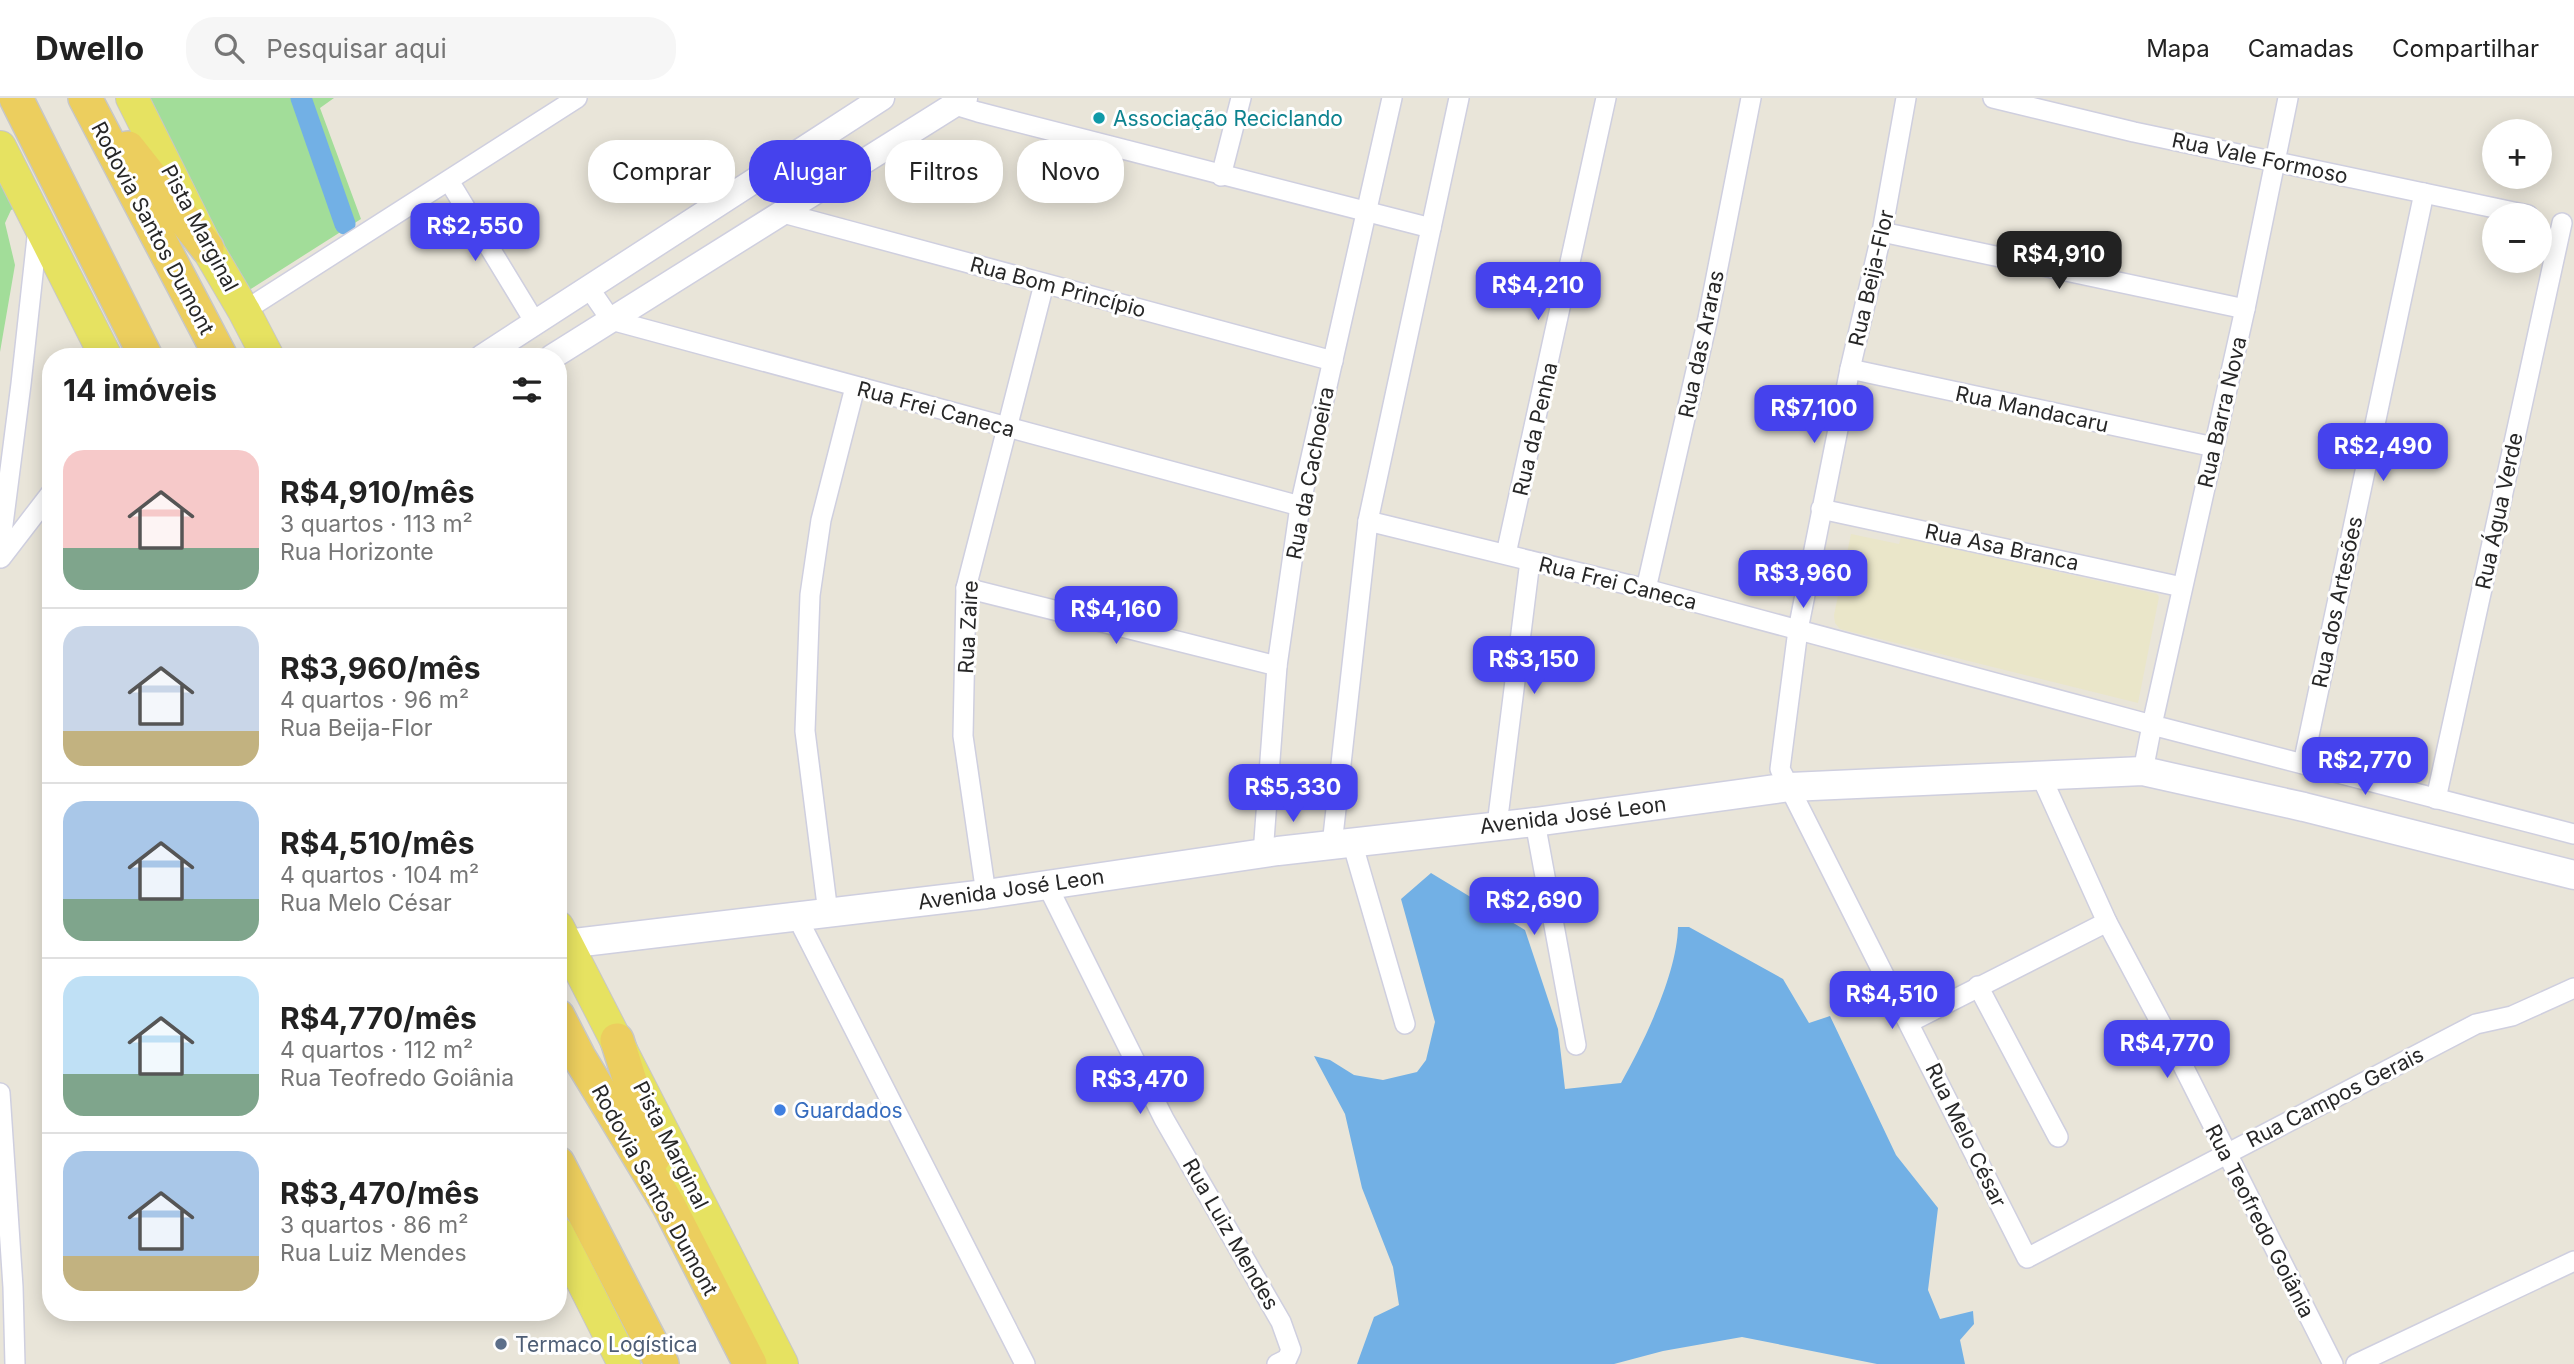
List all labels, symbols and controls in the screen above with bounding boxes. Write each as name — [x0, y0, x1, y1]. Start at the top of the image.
search box — [186, 17, 676, 80]
text: Dwello — [35, 28, 144, 68]
icon: search — [210, 29, 248, 67]
text: Pesquisar aqui — [266, 33, 447, 64]
text: Mapa — [2146, 34, 2210, 63]
text: Camadas — [2248, 34, 2354, 63]
text: Compartilhar — [2392, 34, 2539, 63]
place label: Associação Reciclando — [1113, 106, 1343, 131]
marker: Associação Reciclando — [1091, 110, 1107, 126]
street label: Rodovia Santos Dumont — [86, 117, 220, 339]
map controls — [2482, 119, 2552, 273]
button: + — [2482, 119, 2552, 189]
street label: Rua Vale Formoso — [2170, 127, 2350, 189]
chip: Comprar — [588, 140, 735, 203]
chip: Alugar — [749, 140, 871, 203]
chip: Filtros — [885, 140, 1003, 203]
chip: Novo — [1017, 140, 1124, 203]
street label: Pista Marginal — [156, 160, 244, 296]
button: − — [2482, 203, 2552, 273]
pin: R$2,550 — [410, 204, 540, 263]
street label: Rua Beija-Flor — [1843, 207, 1899, 349]
text: R$2,550 — [426, 212, 524, 240]
pin: R$4,910 — [1994, 232, 2124, 291]
text: R$4,910 — [2013, 240, 2105, 268]
street label: Rua Bom Princípio — [967, 251, 1149, 323]
pin: R$4,210 — [1473, 262, 1603, 322]
street label: Rua das Araras — [1673, 268, 1729, 420]
text: R$4,210 — [1492, 271, 1584, 299]
street label: Rua Barra Nova — [2192, 334, 2252, 490]
street label: Rua da Penha — [1507, 360, 1563, 498]
icon: filters — [508, 371, 546, 409]
text: 14 imóveis — [63, 372, 217, 408]
street label: Rua Frei Caneca — [855, 376, 1017, 442]
street label: Rua Mandacaru — [1953, 381, 2111, 437]
street label: Rua da Cachoeira — [1281, 385, 1339, 561]
pin: R$7,100 — [1749, 386, 1879, 445]
text: R$7,100 — [1770, 394, 1858, 422]
pin: R$2,490 — [2318, 424, 2448, 483]
street label: Rua Água Verde — [2469, 430, 2528, 592]
text: R$2,490 — [2334, 432, 2432, 460]
text: R$4,910/mês — [280, 474, 475, 510]
icon: home — [119, 478, 203, 562]
text: 3 quartos · 113 m² — [280, 510, 473, 538]
street label: Rua dos Artesões — [2307, 514, 2367, 690]
street label: Rua Asa Branca — [1923, 518, 2081, 576]
text: Rua Horizonte — [280, 538, 434, 566]
pin: R$3,960 — [1738, 550, 1868, 610]
street label: Rua Frei Caneca — [1536, 551, 1700, 615]
text: R$3,960 — [1754, 559, 1852, 587]
street label: Rua Zaire — [953, 580, 983, 674]
pin: R$4,160 — [1051, 587, 1181, 646]
text: R$4,160 — [1071, 595, 1161, 623]
pin: R$3,150 — [1469, 636, 1599, 696]
text: R$3,150 — [1489, 645, 1579, 673]
text: R$3,960/mês — [280, 650, 481, 686]
icon: home — [119, 654, 203, 738]
text: 4 quartos · 96 m² — [280, 686, 469, 714]
text: Rua Beija-Flor — [280, 714, 432, 742]
pin: R$2,770 — [2300, 738, 2430, 797]
text: R$2,770 — [2318, 746, 2412, 774]
pin: R$5,330 — [1228, 764, 1358, 824]
text: R$5,330 — [1245, 773, 1341, 801]
street label: Avenida José Leon — [1478, 791, 1668, 839]
text: R$4,510/mês — [280, 825, 475, 861]
icon: home — [119, 829, 203, 913]
text: 4 quartos · 104 m² — [280, 861, 479, 889]
street label: Avenida José Leon — [916, 864, 1106, 914]
pin: R$2,690 — [1469, 878, 1599, 937]
text: R$2,690 — [1485, 886, 1583, 914]
text: Rua Melo César — [280, 889, 452, 917]
pin: R$4,510 — [1827, 972, 1957, 1031]
text: R$4,510 — [1846, 980, 1938, 1008]
text: R$4,770/mês — [280, 1000, 477, 1036]
icon: home — [119, 1004, 203, 1088]
pin: R$4,770 — [2102, 1020, 2232, 1080]
text: R$4,770 — [2120, 1029, 2214, 1057]
text: 4 quartos · 112 m² — [280, 1036, 473, 1064]
street label: Rua Campos Gerais — [2242, 1042, 2428, 1152]
pin: R$3,470 — [1075, 1056, 1205, 1116]
street label: Rua Melo César — [1920, 1059, 2012, 1211]
text: Rua Teofredo Goiânia — [280, 1064, 514, 1092]
text: R$3,470 — [1092, 1065, 1188, 1093]
street label: Pista Marginal — [628, 1077, 714, 1213]
street label: Rodovia Santos Dumont — [587, 1080, 723, 1300]
place label: Guardados — [794, 1098, 903, 1123]
marker: Guardados — [772, 1102, 788, 1118]
street label: Rua Teofredo Goiânia — [2200, 1120, 2320, 1322]
street label: Rua Luiz Mendes — [1178, 1154, 1284, 1314]
text: R$3,470/mês — [280, 1175, 479, 1211]
icon: home — [119, 1179, 203, 1263]
text: 3 quartos · 86 m² — [280, 1211, 468, 1239]
text: Rua Luiz Mendes — [280, 1239, 467, 1267]
place label: Termaco Logística — [515, 1332, 698, 1357]
marker: Termaco Logística — [493, 1336, 509, 1352]

